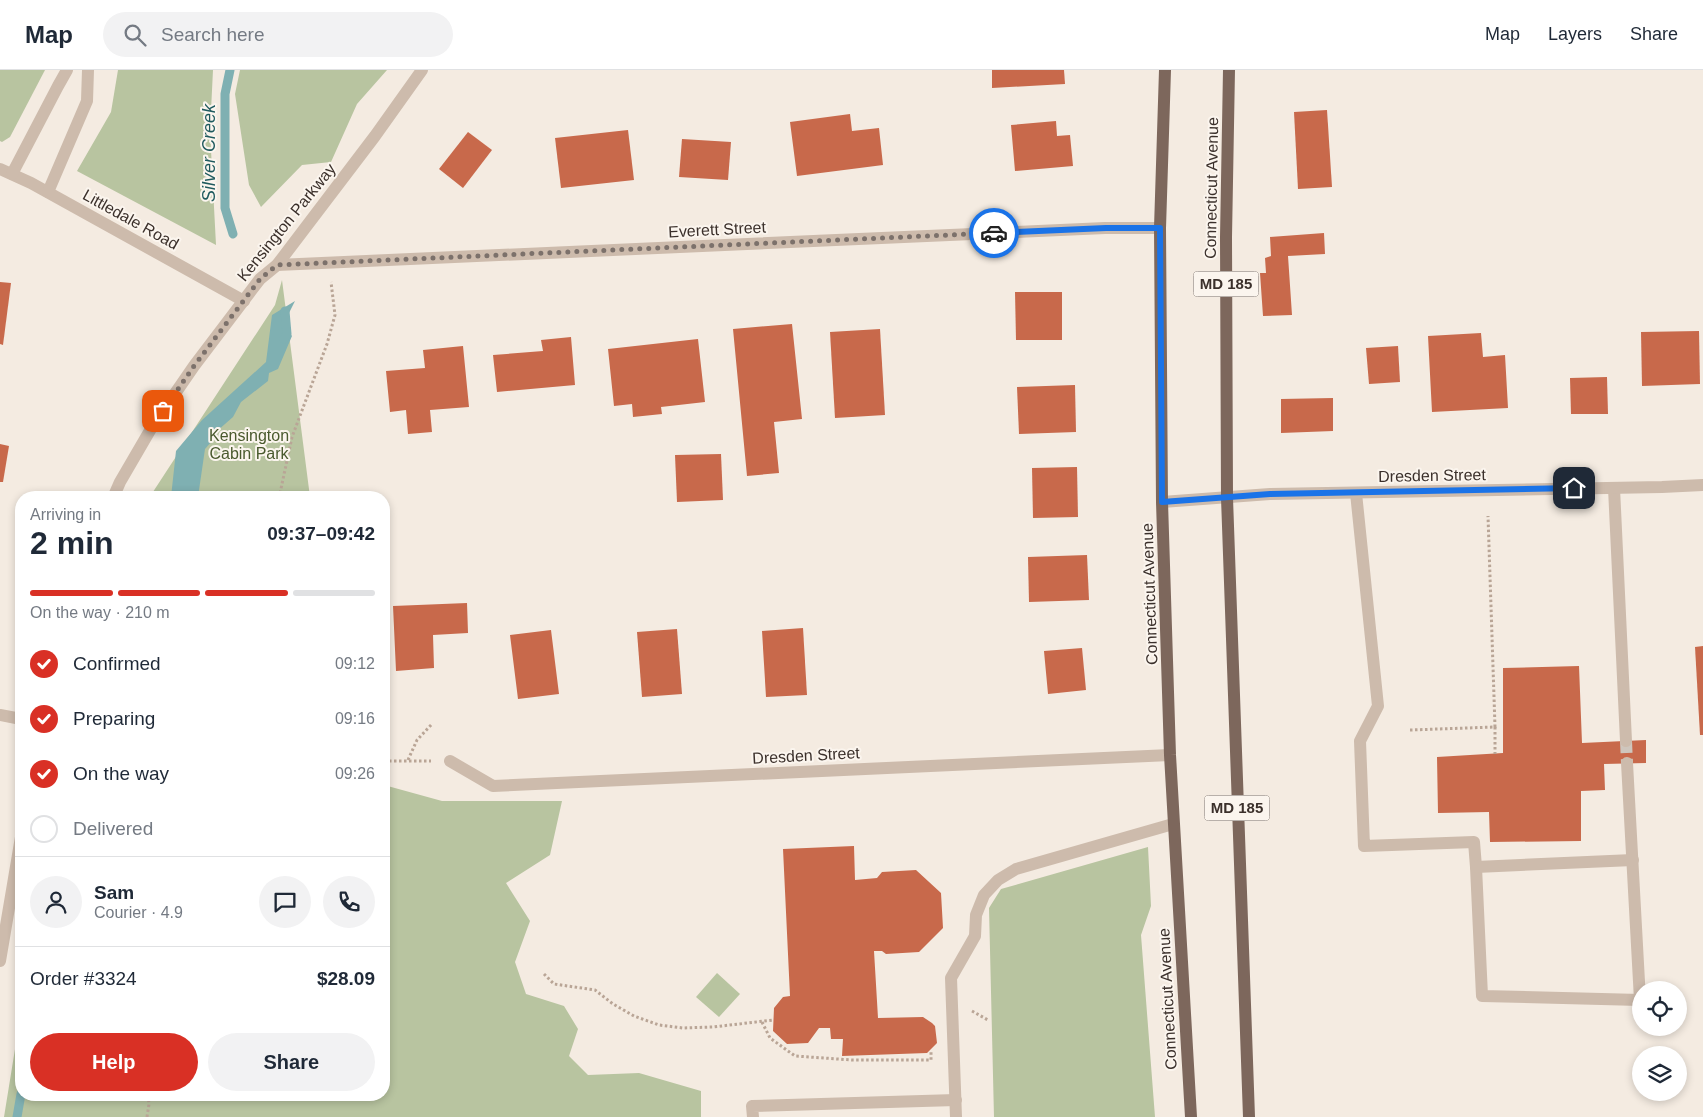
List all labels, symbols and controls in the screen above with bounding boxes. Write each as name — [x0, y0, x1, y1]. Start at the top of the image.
search box — [103, 12, 453, 57]
text: Map — [25, 21, 73, 48]
icon: search — [121, 21, 149, 49]
text: Search here — [161, 24, 265, 45]
text: Map — [1485, 24, 1520, 44]
text: Layers — [1548, 24, 1602, 44]
text: Share — [1630, 24, 1678, 44]
water label: Silver Creek — [199, 103, 219, 202]
street label: Connecticut Avenue — [1202, 117, 1221, 259]
street label: Kensington Parkway — [234, 160, 339, 284]
street label: Littledale Road — [80, 186, 182, 253]
courier — [969, 208, 1019, 258]
street label: Everett Street — [668, 218, 767, 241]
icon: car — [980, 219, 1008, 247]
road number: MD 185 — [1194, 272, 1258, 296]
pin — [142, 390, 184, 432]
icon: bag — [149, 397, 177, 425]
park label: Kensington Cabin Park — [209, 427, 290, 462]
street label: Dresden Street — [1378, 466, 1487, 485]
pin — [1553, 467, 1595, 509]
icon: home — [1560, 474, 1588, 502]
text: Arriving in — [30, 506, 101, 523]
text: 09:37–09:42 — [267, 523, 375, 544]
street label: Connecticut Avenue — [1139, 523, 1160, 665]
text: 2 min — [30, 525, 114, 561]
text: On the way · 210 m — [30, 604, 170, 621]
icon: check — [30, 650, 58, 678]
text: Confirmed — [73, 653, 161, 674]
text: 09:12 — [335, 655, 375, 672]
icon: check — [30, 705, 58, 733]
text: Preparing — [73, 708, 155, 729]
text: 09:16 — [335, 710, 375, 727]
street label: Dresden Street — [752, 744, 861, 767]
icon: check — [30, 760, 58, 788]
text: On the way — [73, 763, 169, 784]
text: 09:26 — [335, 765, 375, 782]
road number: MD 185 — [1204, 796, 1270, 820]
text: Delivered — [73, 818, 153, 839]
button: person — [30, 876, 82, 928]
button: chat — [259, 876, 311, 928]
button: phone — [323, 876, 375, 928]
text: Sam — [94, 882, 134, 903]
text: Courier · 4.9 — [94, 904, 183, 921]
street label: Connecticut Avenue — [1155, 928, 1180, 1070]
text: Order #3324 — [30, 968, 137, 989]
text: $28.09 — [317, 968, 375, 989]
map controls — [1632, 981, 1687, 1101]
button: locate — [1632, 981, 1687, 1036]
button: Help — [30, 1033, 198, 1091]
button: Share — [208, 1033, 375, 1091]
button: layers — [1632, 1046, 1687, 1101]

